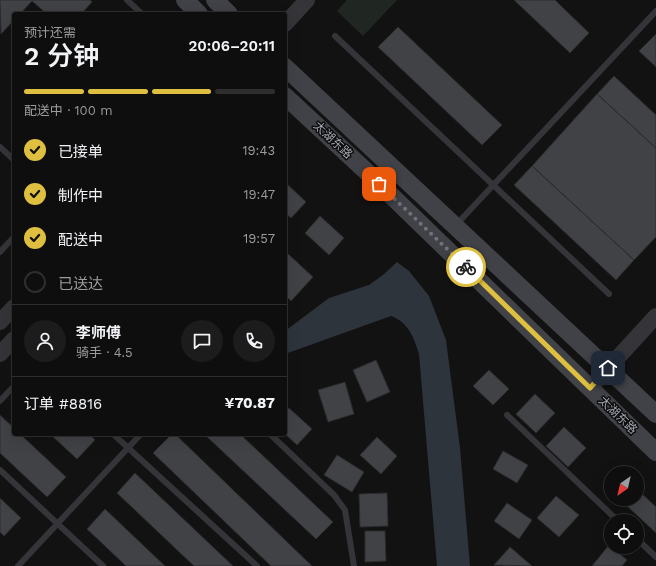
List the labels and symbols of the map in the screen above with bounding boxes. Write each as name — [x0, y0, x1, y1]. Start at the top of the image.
street label: 太湖东路 — [311, 119, 355, 161]
pin — [362, 167, 396, 201]
courier — [446, 247, 486, 287]
pin — [591, 351, 625, 385]
street label: 太湖东路 — [596, 393, 640, 437]
north arrow — [604, 466, 644, 506]

